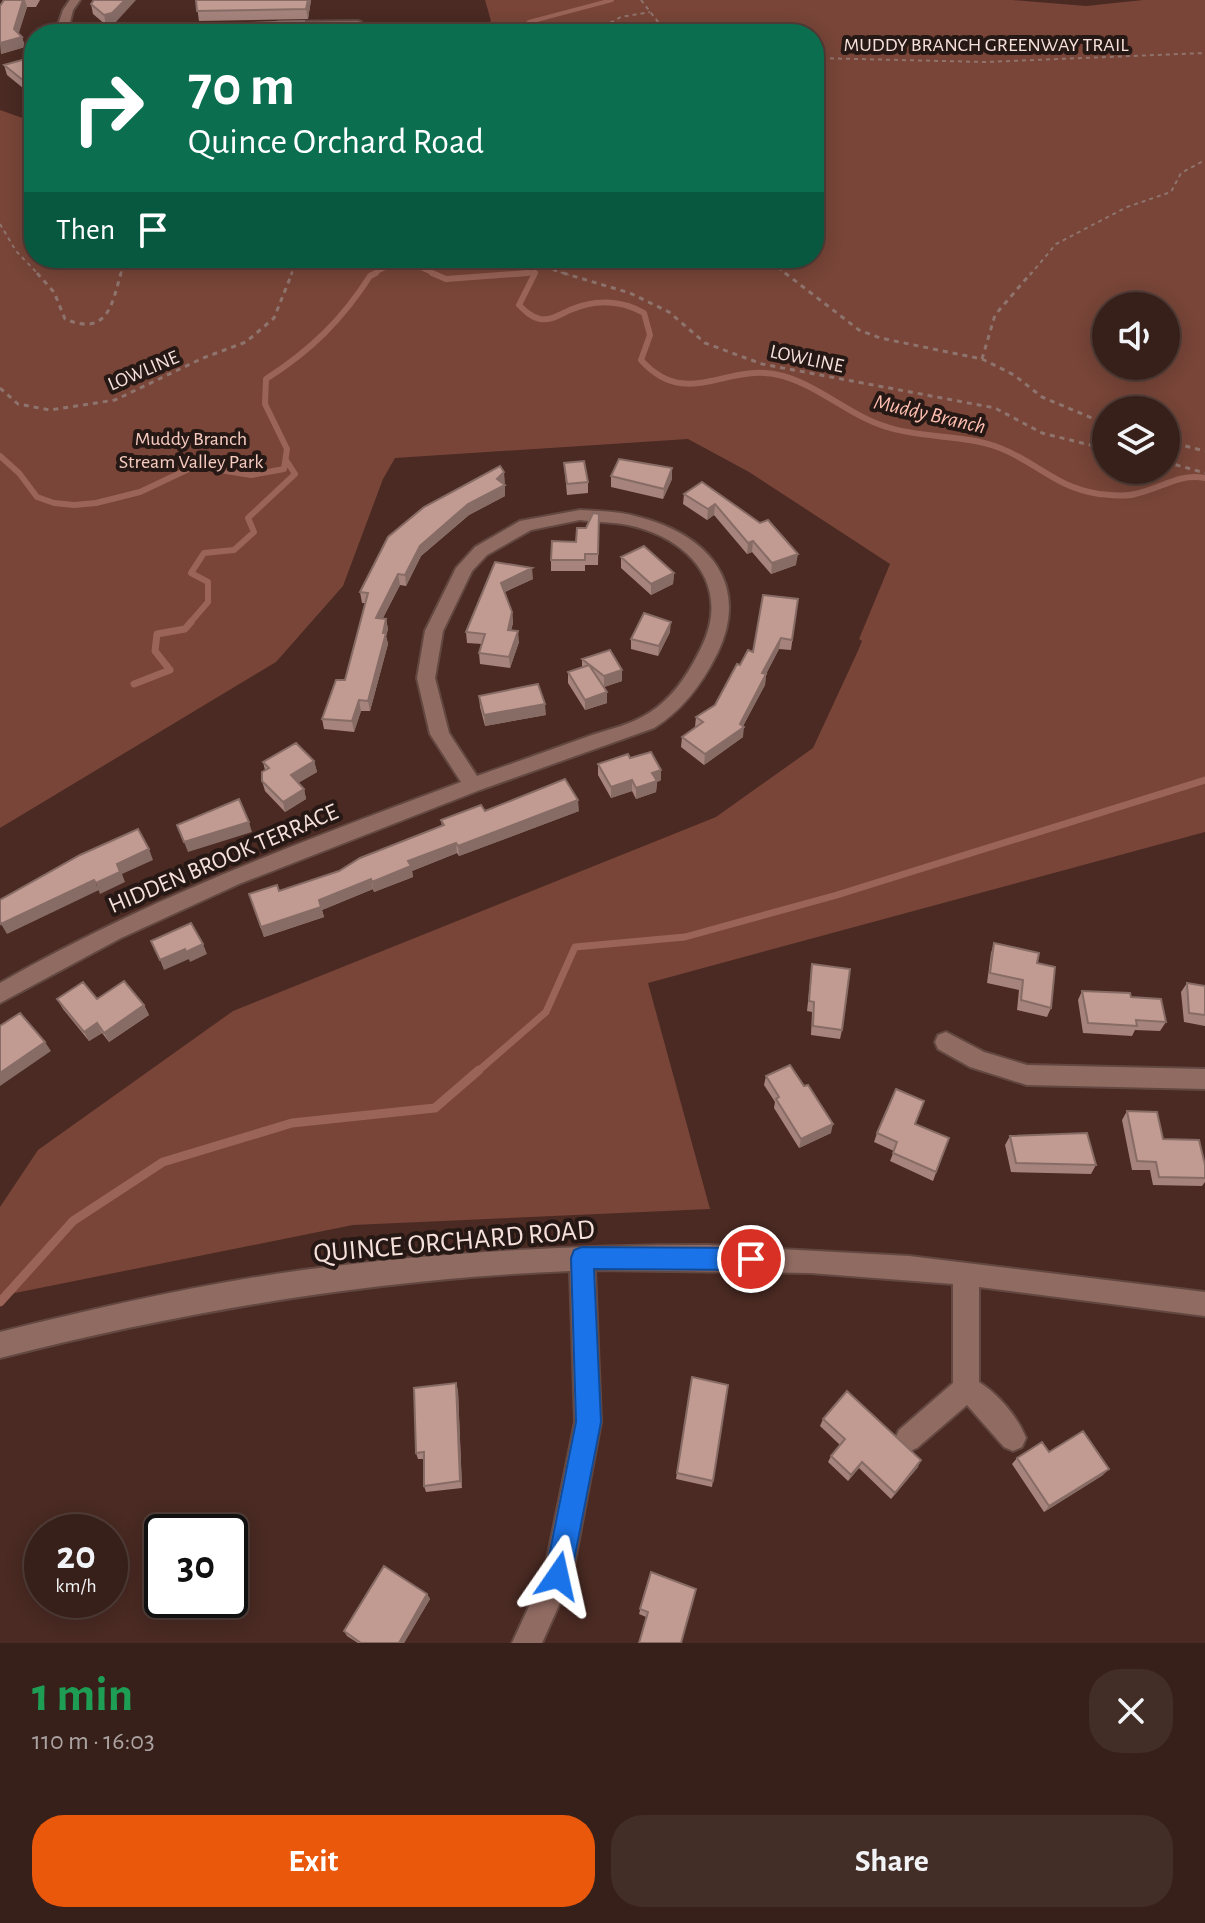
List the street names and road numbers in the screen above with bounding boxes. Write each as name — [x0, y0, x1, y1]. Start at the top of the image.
street label: MUDDY BRANCH GREENWAY TRAIL — [843, 35, 1129, 55]
street label: LOWLINE — [768, 341, 846, 377]
street label: LOWLINE — [105, 347, 182, 395]
street label: HIDDEN BROOK TERRACE — [105, 799, 342, 918]
street label: QUINCE ORCHARD ROAD — [312, 1216, 596, 1268]

